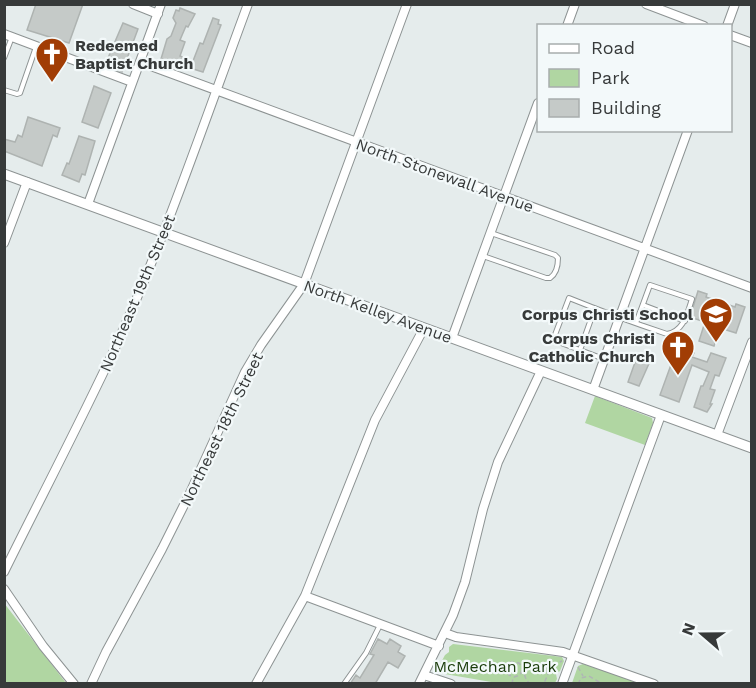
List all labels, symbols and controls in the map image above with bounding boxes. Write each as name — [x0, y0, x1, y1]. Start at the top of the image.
legend — [537, 24, 732, 132]
church icon: Redeemed Baptist Church — [34, 36, 70, 83]
place label: Redeemed Baptist Church — [75, 36, 193, 73]
text: Road — [591, 37, 635, 58]
text: Park — [591, 67, 630, 88]
text: Building — [591, 97, 661, 118]
street label: North Stonewall Avenue — [353, 134, 536, 217]
street label: Northeast 19th Street — [96, 212, 179, 375]
street label: North Kelley Avenue — [301, 276, 455, 347]
school or university icon: Corpus Christi School — [698, 296, 734, 343]
place label: Corpus Christi School — [522, 305, 694, 324]
place label: Corpus Christi Catholic Church — [528, 329, 655, 366]
church icon: Corpus Christi Catholic Church — [660, 329, 696, 376]
street label: Northeast 18th Street — [176, 349, 267, 509]
north arrow — [672, 604, 732, 664]
text: N — [677, 620, 699, 638]
park label: McMechan Park — [434, 657, 556, 676]

